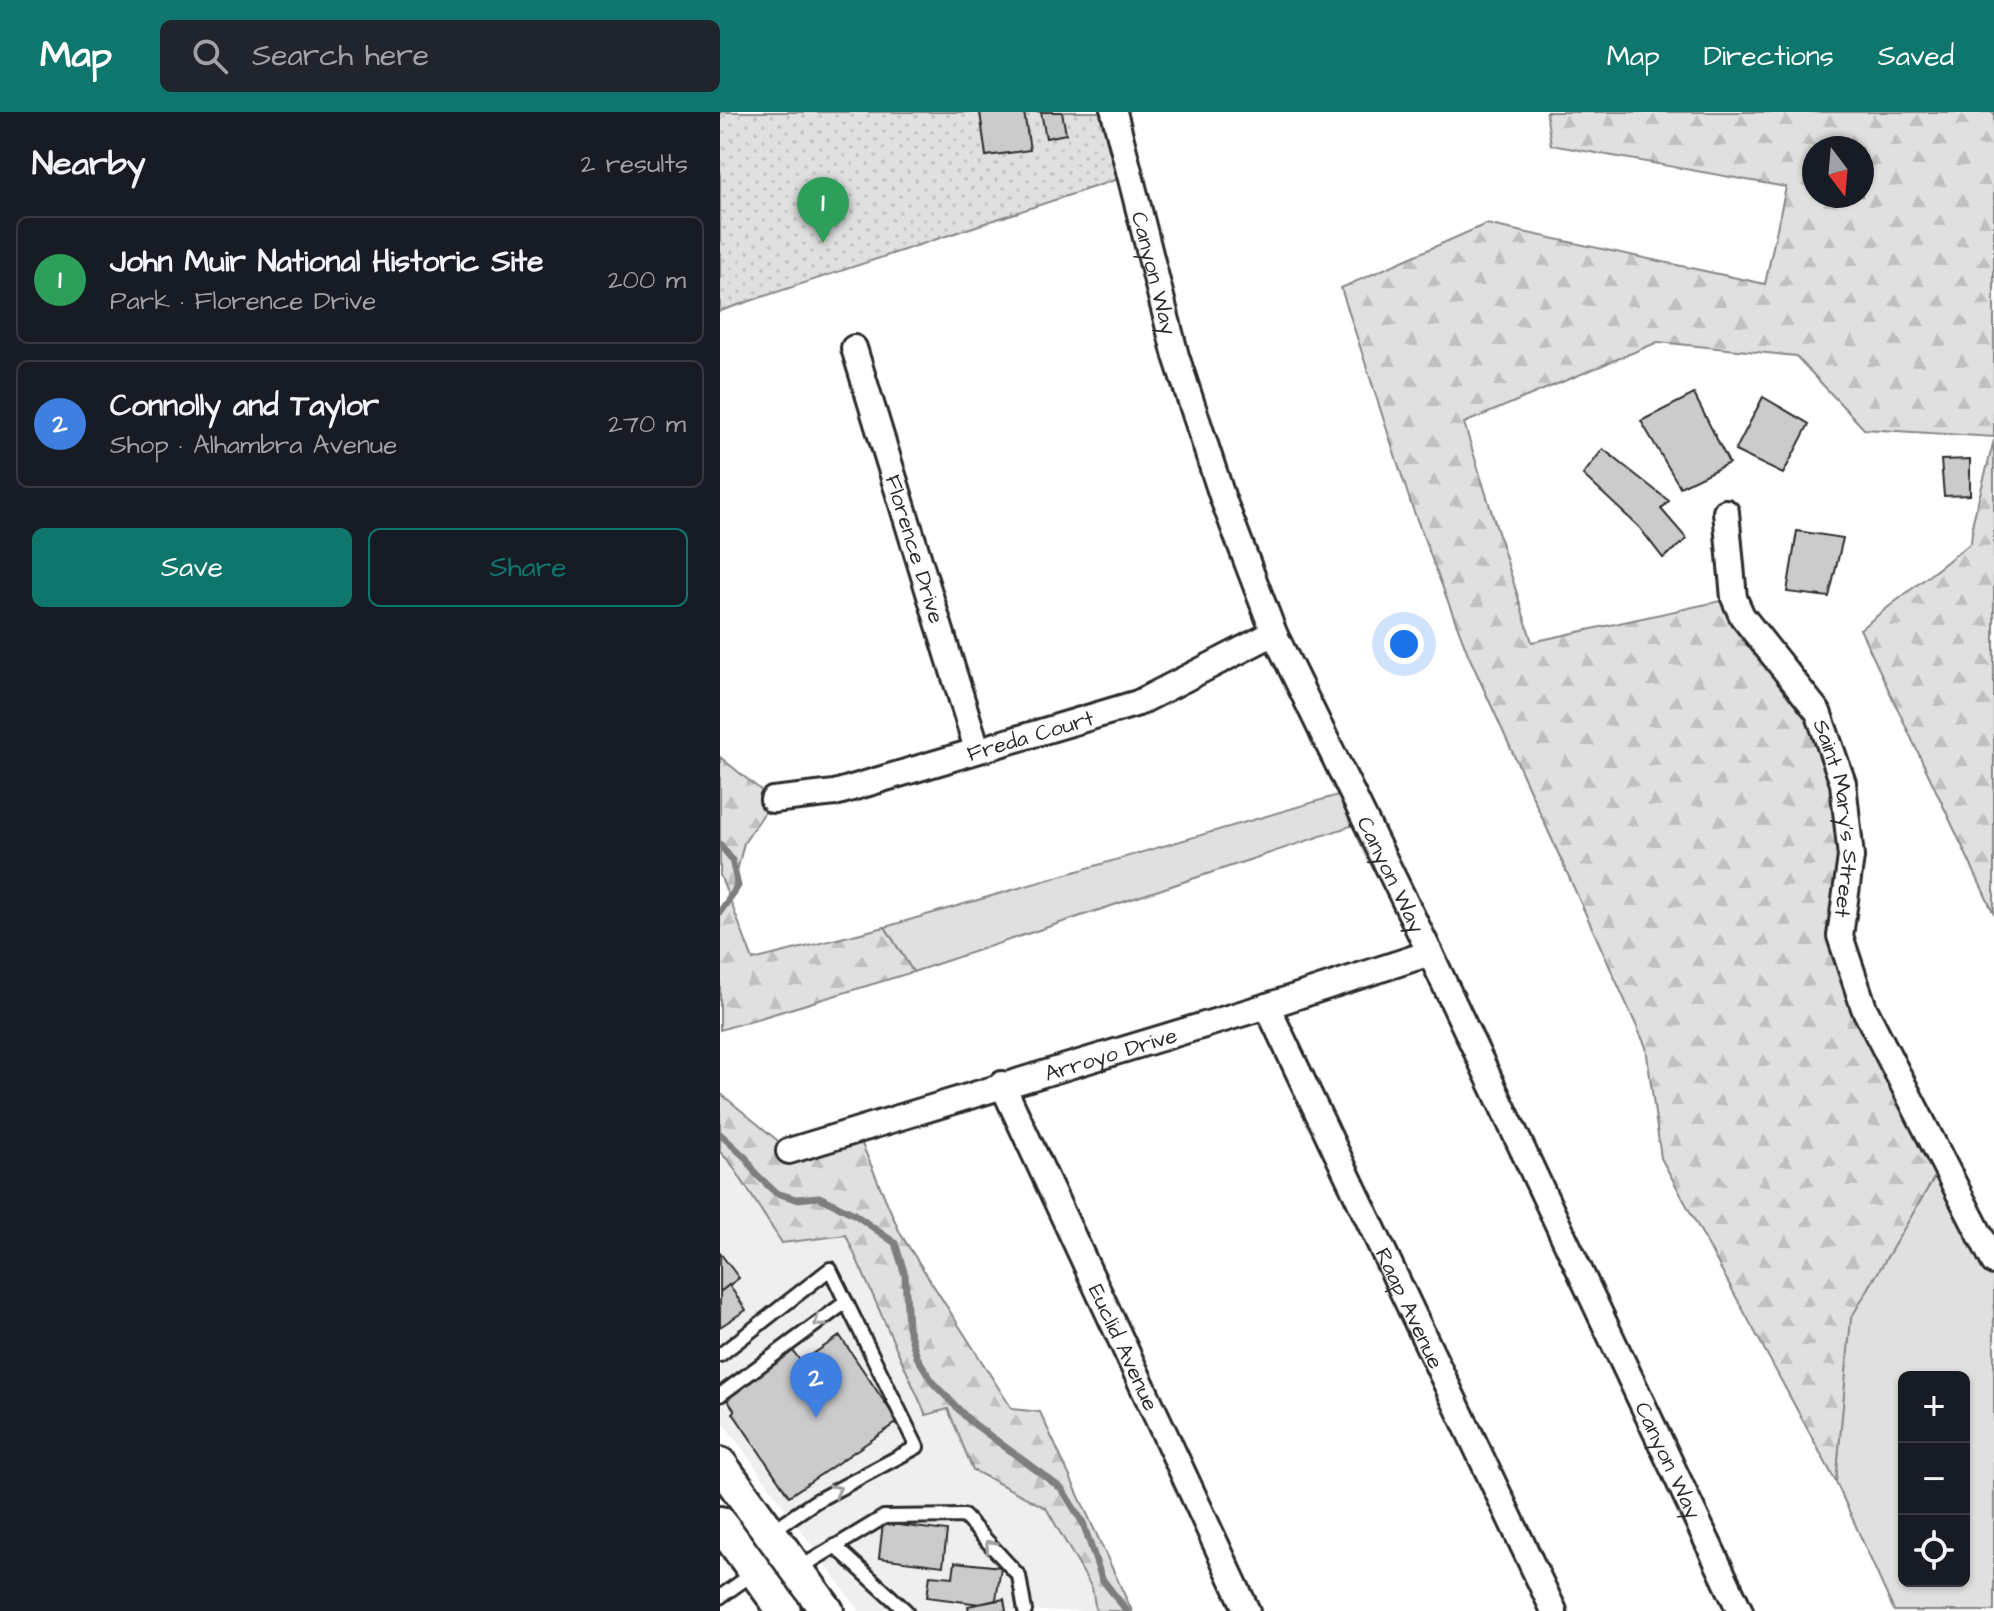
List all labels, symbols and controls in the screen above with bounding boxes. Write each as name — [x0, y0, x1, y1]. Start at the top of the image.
search box — [160, 20, 720, 92]
text: Map — [40, 30, 112, 82]
icon: search — [188, 34, 232, 78]
text: Search here — [252, 35, 429, 77]
text: Map — [1607, 37, 1660, 76]
text: Directions — [1704, 37, 1834, 76]
text: Saved — [1878, 37, 1954, 76]
north arrow — [1802, 136, 1874, 208]
text: Nearby — [32, 140, 146, 188]
text: 2 results — [580, 146, 688, 182]
pin: 1 — [797, 177, 849, 243]
street label: Canyon Way — [1123, 208, 1184, 338]
text: John Muir National Historic Site — [110, 241, 543, 283]
text: 1 — [58, 262, 62, 298]
text: 200 m — [608, 262, 686, 298]
text: Park · Florence Drive — [110, 283, 376, 319]
text: Connolly and Taylor — [110, 385, 379, 427]
text: 2 — [53, 406, 67, 442]
text: 270 m — [608, 406, 686, 442]
text: Shop · Alhambra Avenue — [110, 427, 397, 463]
street label: Florence Drive — [877, 471, 952, 627]
button: Save — [32, 528, 352, 607]
button: Share — [368, 528, 688, 607]
your location — [1384, 624, 1424, 664]
street label: Freda Court — [964, 703, 1098, 770]
street label: Saint Mary's Street — [1805, 715, 1866, 919]
street label: Canyon Way — [1349, 811, 1432, 939]
street label: Arroyo Drive — [1041, 1020, 1181, 1090]
street label: Raap Avenue — [1367, 1243, 1451, 1374]
street label: Euclid Avenue — [1080, 1279, 1166, 1416]
one-way arrow — [813, 1312, 828, 1327]
pin: 2 — [790, 1352, 842, 1418]
map controls — [1898, 1371, 1970, 1587]
button: + — [1898, 1371, 1970, 1443]
street label: Canyon Way — [1627, 1397, 1708, 1525]
button: − — [1898, 1443, 1970, 1515]
one-way arrow — [827, 1485, 842, 1500]
button: locate — [1898, 1515, 1970, 1587]
one-way arrow — [985, 1539, 1000, 1554]

